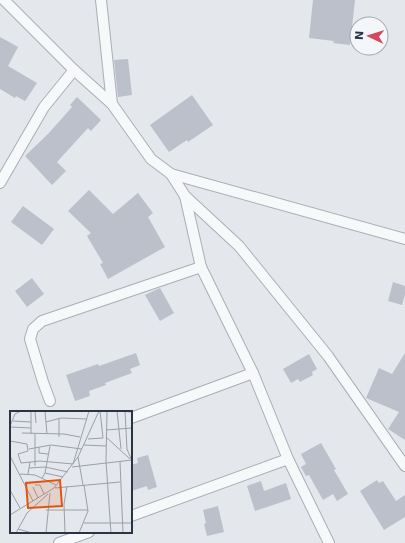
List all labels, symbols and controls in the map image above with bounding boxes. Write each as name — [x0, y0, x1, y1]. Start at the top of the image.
north arrow — [349, 16, 389, 56]
text: N — [353, 30, 366, 40]
inset map — [10, 411, 132, 533]

